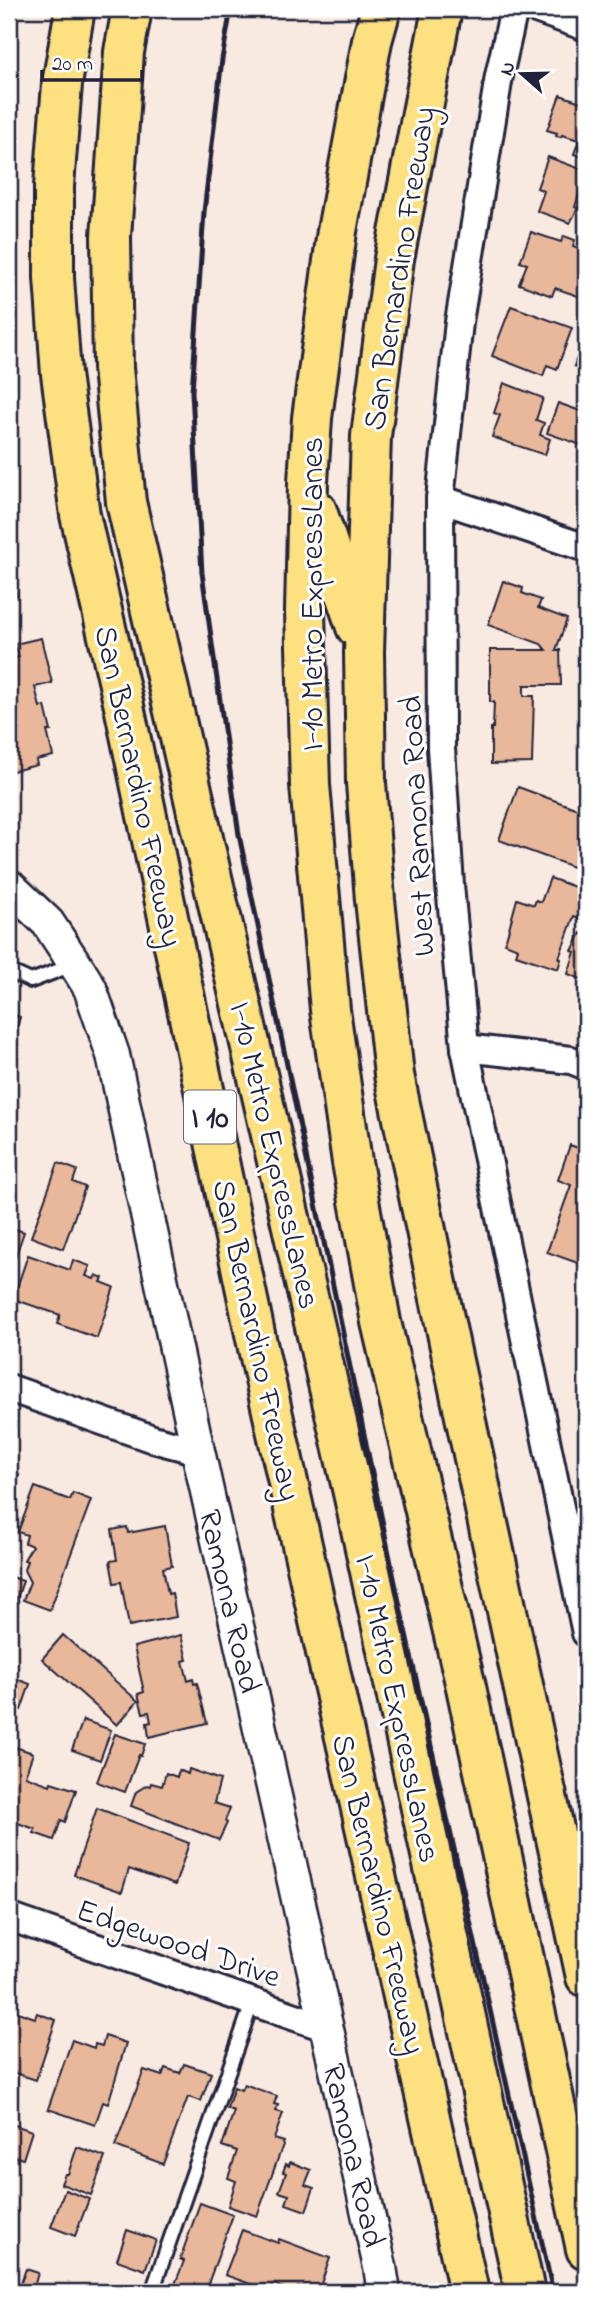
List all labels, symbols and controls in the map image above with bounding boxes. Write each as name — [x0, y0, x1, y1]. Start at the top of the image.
scale bar — [42, 38, 142, 82]
north arrow — [486, 38, 556, 108]
text: 20 m — [52, 50, 93, 80]
text: N — [493, 58, 523, 80]
street label: San Bernardino Freeway — [353, 103, 450, 434]
street label: I-10 Metro ExpressLanes — [291, 437, 338, 751]
street label: San Bernardino Freeway — [80, 622, 194, 952]
street label: West Ramona Road — [389, 694, 450, 958]
street label: I-10 Metro ExpressLanes — [214, 997, 331, 1314]
road number: I 10 — [184, 1091, 236, 1144]
street label: San Bernardino Freeway — [198, 1176, 312, 1506]
street label: Ramona Road — [184, 1505, 272, 1698]
street label: I-10 Metro ExpressLanes — [340, 1550, 451, 1867]
street label: San Bernardino Freeway — [317, 1730, 436, 2060]
street label: Edgewood Drive — [70, 1888, 287, 2002]
street label: Ramona Road — [308, 2059, 396, 2252]

